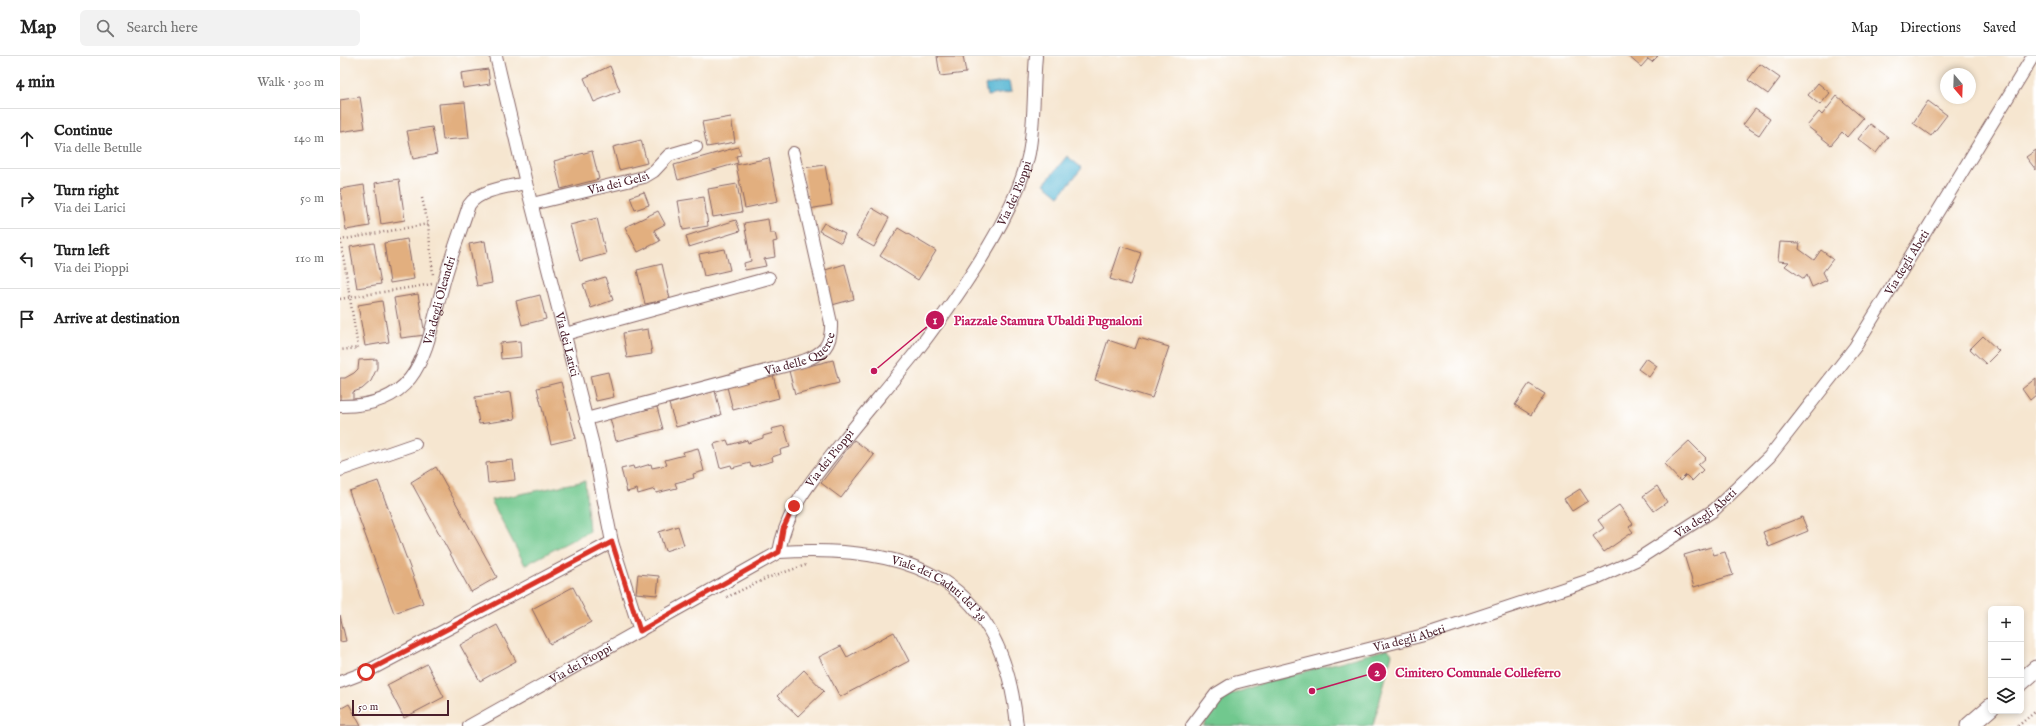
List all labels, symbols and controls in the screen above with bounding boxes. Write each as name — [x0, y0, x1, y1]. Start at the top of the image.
search box — [80, 10, 360, 46]
text: Map — [20, 16, 56, 40]
icon: search — [94, 17, 116, 39]
text: Search here — [126, 18, 198, 37]
text: Map — [1851, 19, 1878, 37]
text: Directions — [1900, 19, 1961, 37]
text: Saved — [1983, 19, 2016, 37]
north arrow — [1940, 68, 1976, 104]
text: 4 min — [16, 72, 55, 93]
text: Walk · 300 m — [257, 74, 324, 91]
text: Continue — [54, 121, 112, 140]
icon: ahead — [16, 128, 38, 150]
text: 140 m — [294, 130, 324, 147]
text: Via delle Betulle — [54, 140, 142, 157]
street label: Via dei Pioppi — [994, 159, 1035, 230]
street label: Via dei Gelsi — [586, 168, 652, 198]
text: Turn right — [54, 181, 119, 200]
icon: right — [16, 188, 38, 210]
text: 50 m — [300, 190, 324, 207]
text: Via dei Larici — [54, 200, 126, 217]
street label: Via degli Abeti — [1881, 227, 1933, 299]
text: Turn left — [54, 241, 110, 260]
icon: left — [16, 248, 38, 270]
text: 110 m — [295, 250, 324, 267]
street label: Via degli Oleandri — [420, 255, 459, 348]
text: Via dei Pioppi — [54, 260, 129, 277]
icon: arrive — [16, 308, 38, 330]
callout: Piazzale Stamura Ubaldi Pugnaloni — [925, 308, 1150, 333]
text: Arrive at destination — [54, 309, 180, 328]
street label: Via dei Larici — [551, 309, 582, 378]
text: 1 — [933, 313, 938, 328]
text: Piazzale Stamura Ubaldi Pugnaloni — [954, 313, 1143, 330]
street label: Via delle Querce — [762, 331, 839, 379]
street label: Via dei Pioppi — [802, 426, 857, 491]
street label: Via degli Abeti — [1671, 485, 1740, 542]
route end — [785, 497, 803, 515]
street label: Viale dei Caduti del '38 — [889, 552, 989, 625]
map controls — [1988, 606, 2024, 714]
button: + — [1988, 606, 2024, 642]
street label: Via degli Abeti — [1371, 621, 1447, 656]
street label: Via dei Pioppi — [546, 640, 615, 688]
button: − — [1988, 642, 2024, 678]
callout: Cimitero Comunale Colleferro — [1367, 660, 1569, 685]
route start — [357, 663, 375, 681]
text: 2 — [1374, 665, 1380, 680]
text: Cimitero Comunale Colleferro — [1395, 665, 1561, 682]
button: layers — [1988, 678, 2024, 714]
scale bar — [352, 698, 449, 717]
text: 50 m — [358, 700, 378, 714]

